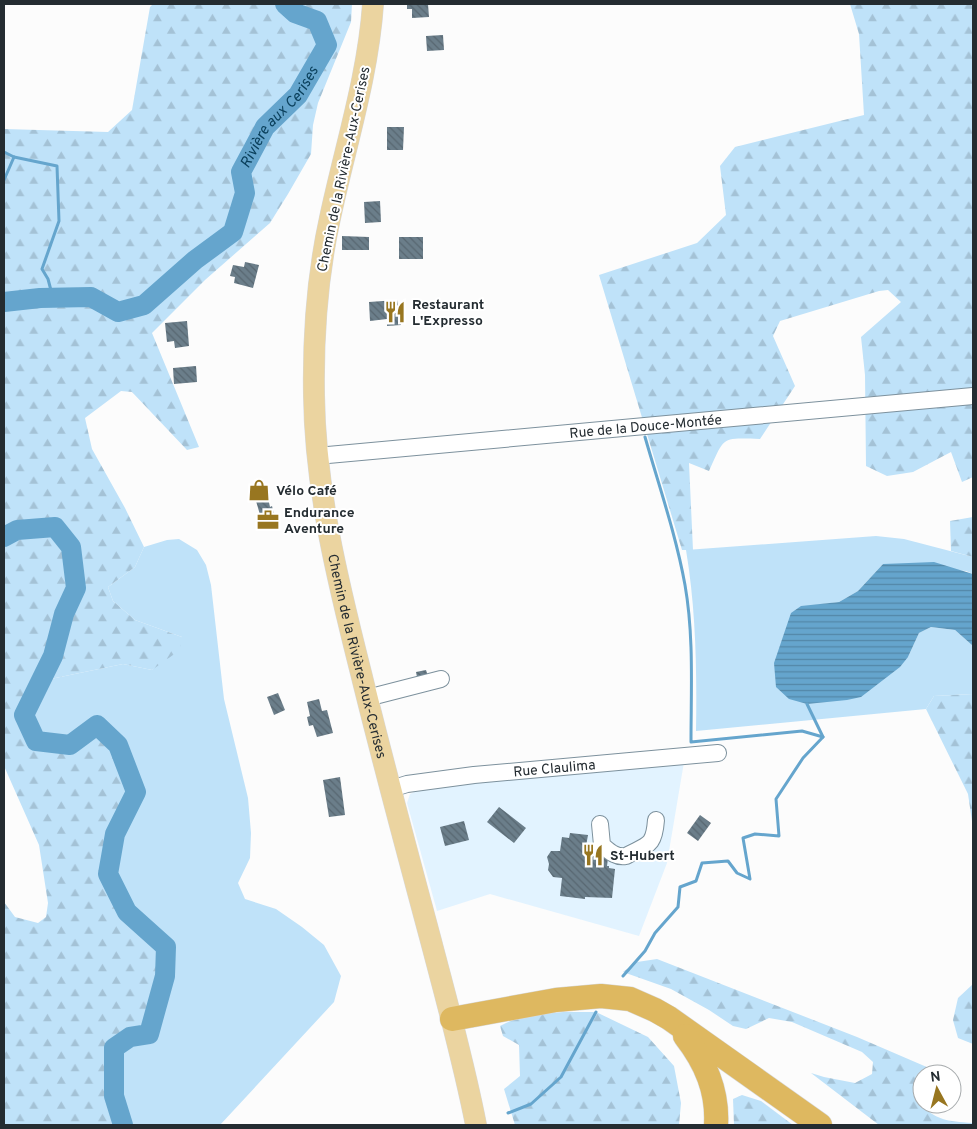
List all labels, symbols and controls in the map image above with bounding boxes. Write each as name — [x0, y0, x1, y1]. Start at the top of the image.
water label: Rivière aux Cerises — [237, 63, 324, 172]
street label: Chemin de la Rivière-Aux-Cerises — [314, 65, 375, 274]
place label: Restaurant L'Expresso — [412, 297, 484, 330]
restaurant icon: Restaurant L'Expresso — [382, 299, 408, 325]
street label: Rue de la Douce-Montée — [569, 412, 723, 443]
shop icon: Vélo Café — [246, 477, 272, 503]
place label: Vélo Café — [276, 483, 337, 500]
place label: Endurance Aventure — [284, 505, 355, 538]
office icon: Endurance Aventure — [255, 507, 281, 533]
street label: Chemin de la Rivière-Aux-Cerises — [323, 553, 389, 761]
street label: Rue Claulima — [513, 757, 596, 781]
restaurant icon: St-Hubert — [580, 842, 606, 868]
place label: St-Hubert — [610, 848, 675, 865]
north arrow — [912, 1064, 962, 1114]
text: N — [930, 1069, 942, 1087]

